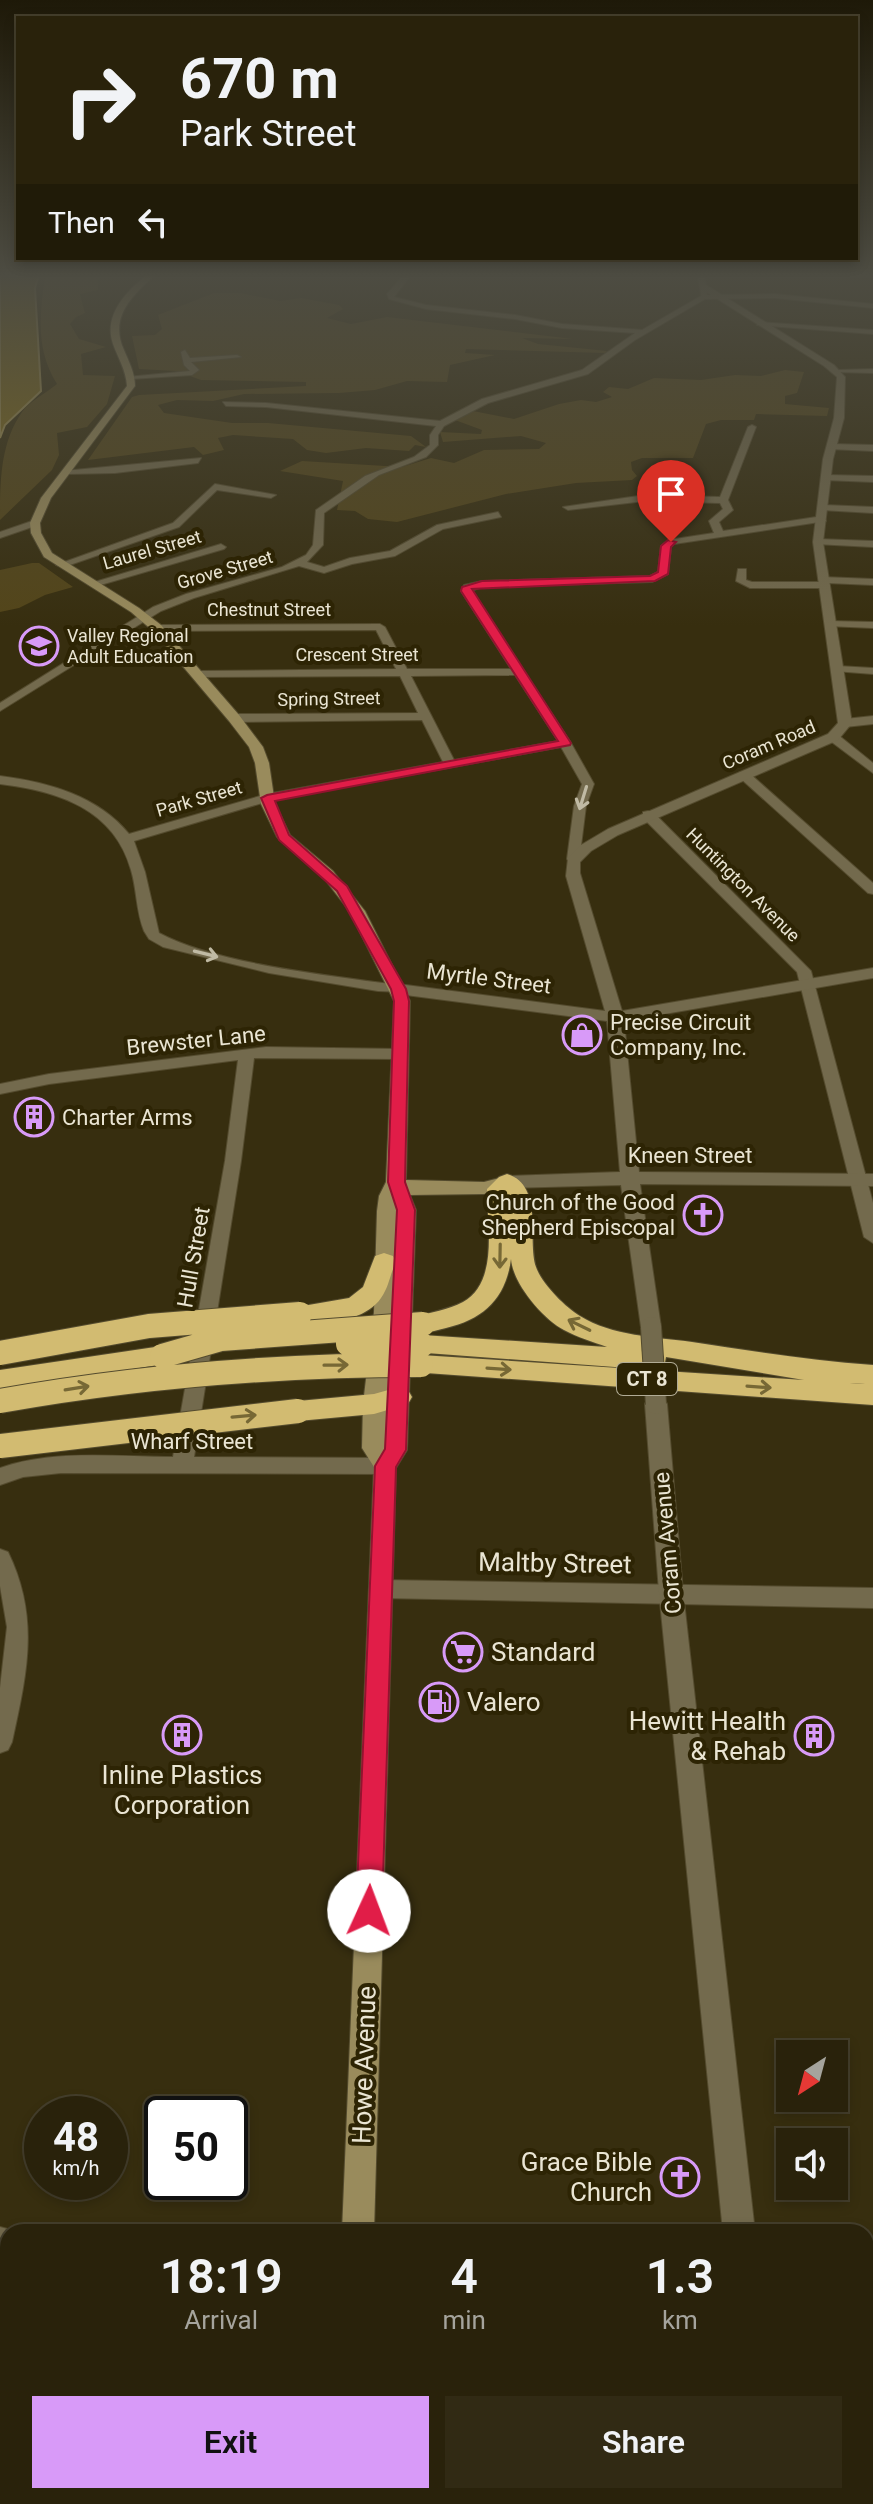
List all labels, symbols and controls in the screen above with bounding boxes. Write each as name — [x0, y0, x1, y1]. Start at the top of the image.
text: 670 m — [180, 46, 339, 112]
icon: right — [48, 48, 152, 152]
text: Park Street — [180, 113, 356, 155]
icon: left — [131, 200, 175, 244]
text: Then — [48, 205, 115, 240]
pin — [637, 460, 705, 542]
icon: arrive — [649, 472, 693, 516]
street label: Laurel Street — [100, 525, 204, 574]
street label: Grove Street — [175, 546, 275, 593]
street label: Chestnut Street — [207, 599, 331, 620]
school or university icon: Valley Regional Adult Education — [18, 625, 60, 667]
place label: Valley Regional Adult Education — [67, 625, 193, 667]
street label: Crescent Street — [295, 644, 419, 665]
street label: Spring Street — [277, 687, 381, 710]
street label: Coram Road — [719, 716, 819, 774]
street label: Park Street — [154, 776, 244, 821]
one-way arrow — [575, 785, 589, 810]
street label: Huntington Avenue — [682, 823, 805, 946]
one-way arrow — [192, 948, 218, 963]
street label: Myrtle Street — [425, 958, 553, 999]
place label: Precise Circuit Company, Inc. — [610, 1010, 751, 1060]
shop icon: Precise Circuit Company, Inc. — [561, 1014, 603, 1056]
street label: Brewster Lane — [125, 1021, 267, 1060]
building icon: Charter Arms — [13, 1096, 55, 1138]
place label: Charter Arms — [62, 1105, 193, 1130]
street label: Kneen Street — [628, 1143, 752, 1168]
place label: Church of the Good Shepherd Episcopal — [482, 1190, 675, 1240]
church icon: Church of the Good Shepherd Episcopal — [682, 1194, 724, 1236]
street label: Hull Street — [172, 1205, 215, 1309]
one-way arrow — [492, 1242, 508, 1269]
one-way arrow — [568, 1317, 592, 1332]
one-way arrow — [322, 1357, 349, 1373]
one-way arrow — [485, 1362, 512, 1377]
road number: CT 8 — [617, 1363, 677, 1395]
one-way arrow — [64, 1379, 89, 1394]
one-way arrow — [745, 1380, 772, 1395]
one-way arrow — [230, 1408, 257, 1423]
street label: Wharf Street — [131, 1429, 253, 1454]
street label: Coram Avenue — [649, 1471, 686, 1615]
street label: Maltby Street — [478, 1547, 632, 1579]
supermarket icon: Standard — [442, 1631, 484, 1673]
place label: Standard — [491, 1637, 595, 1667]
fuel station icon: Valero — [418, 1681, 460, 1723]
place label: Valero — [467, 1687, 541, 1717]
place label: Hewitt Health & Rehab — [629, 1706, 786, 1766]
building icon: Inline Plastics Corporation — [161, 1714, 203, 1756]
building icon: Hewitt Health & Rehab — [793, 1715, 835, 1757]
place label: Inline Plastics Corporation — [102, 1760, 262, 1820]
position arrow — [327, 1869, 411, 1953]
street label: Howe Avenue — [346, 1985, 382, 2145]
north arrow — [776, 2040, 848, 2112]
map controls — [776, 2040, 848, 2200]
speed limit sign: 50 — [144, 2096, 248, 2200]
text: 48 — [53, 2114, 99, 2161]
button: sound — [776, 2128, 848, 2200]
place label: Grace Bible Church — [521, 2147, 652, 2207]
text: km/h — [53, 2156, 99, 2180]
church icon: Grace Bible Church — [659, 2156, 701, 2198]
text: 18:19 — [160, 2248, 283, 2305]
text: 4 — [450, 2248, 478, 2305]
text: 1.3 — [646, 2248, 714, 2305]
text: Arrival — [184, 2305, 258, 2335]
text: min — [442, 2305, 486, 2335]
text: km — [662, 2305, 698, 2335]
button: Exit — [32, 2396, 429, 2488]
button: Share — [445, 2396, 842, 2488]

